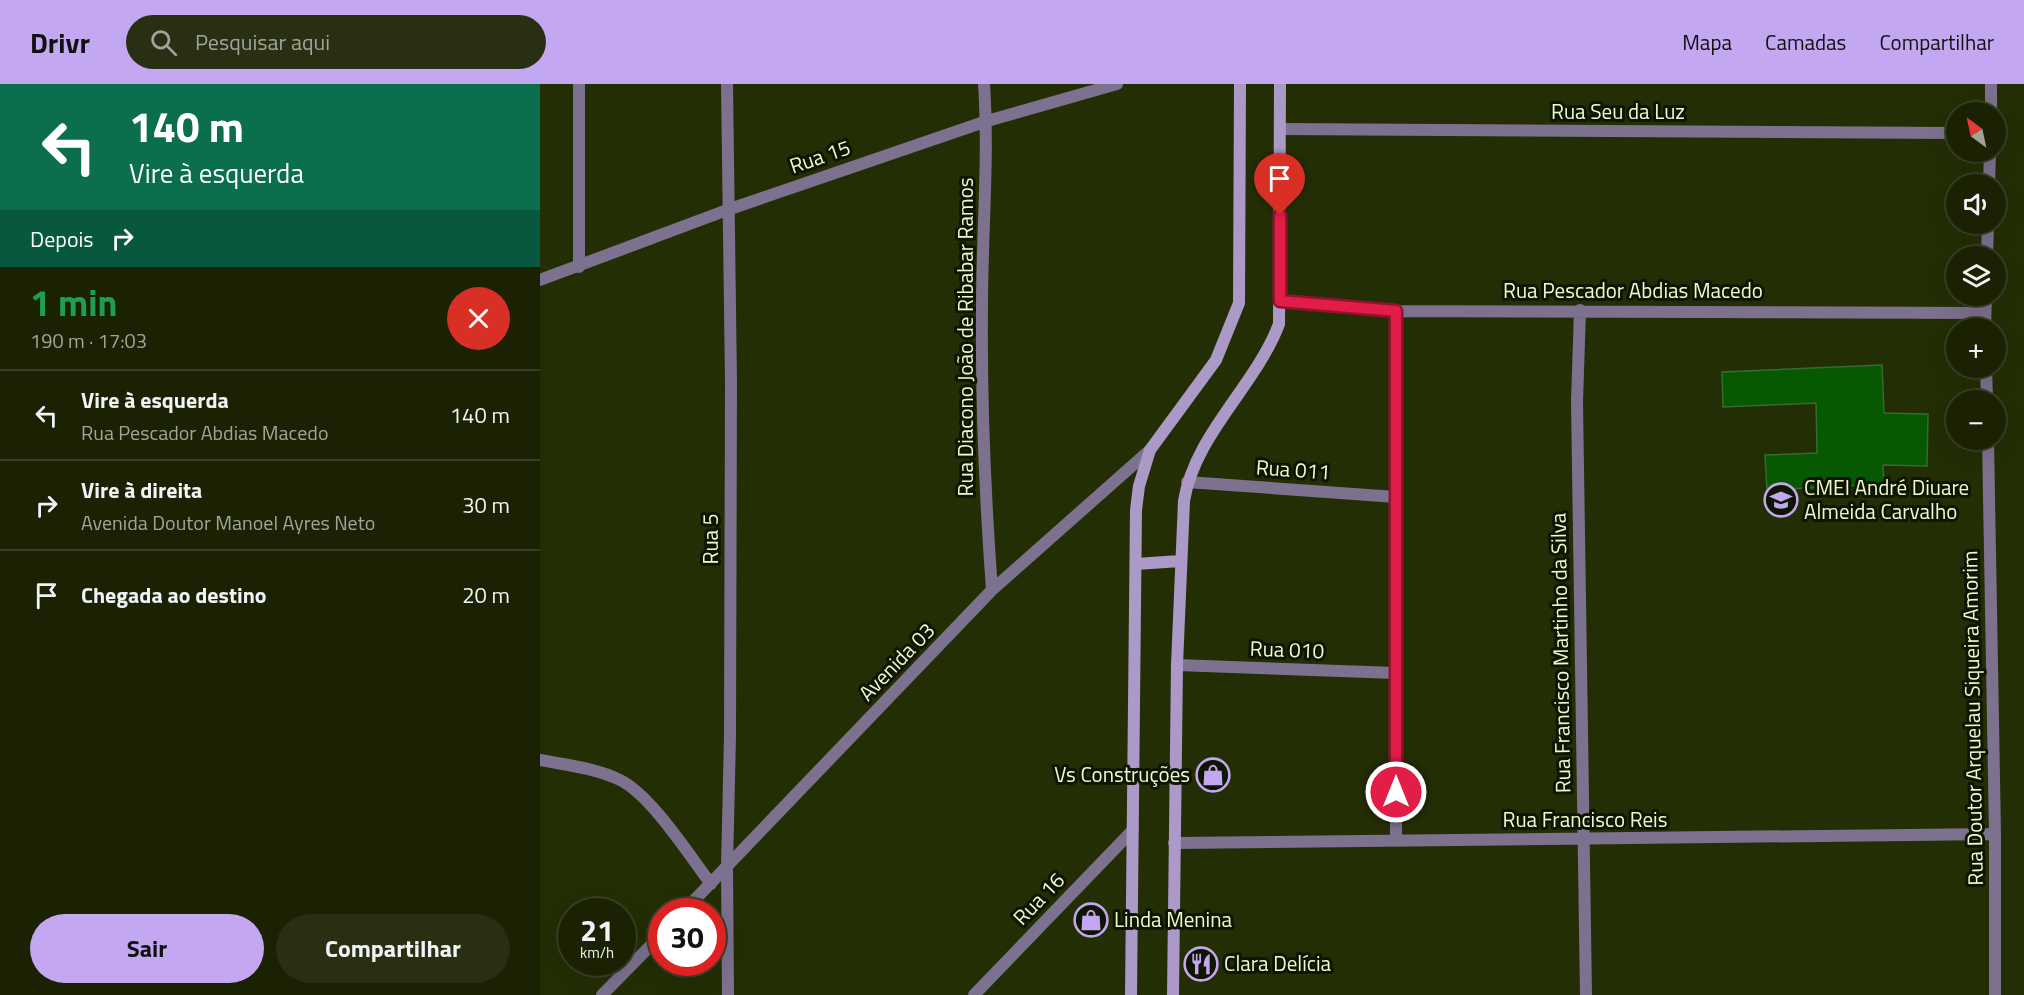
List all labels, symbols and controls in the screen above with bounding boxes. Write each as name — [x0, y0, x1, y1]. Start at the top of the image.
search box — [126, 15, 546, 69]
text: Drivr — [30, 21, 90, 64]
text: Pesquisar aqui — [195, 25, 330, 59]
icon: search — [147, 26, 180, 59]
text: Mapa — [1682, 26, 1732, 58]
text: Camadas — [1765, 26, 1846, 58]
text: Compartilhar — [1879, 26, 1994, 58]
text: 140 m — [129, 94, 244, 158]
street label: Rua Seu da Luz — [1551, 95, 1685, 127]
north arrow — [1946, 102, 2006, 162]
map controls — [1946, 102, 2006, 450]
icon: left — [30, 108, 108, 186]
street label: Rua 15 — [785, 131, 855, 181]
text: Vire à esquerda — [129, 152, 304, 193]
pin — [1254, 153, 1305, 215]
icon: arrive — [1263, 162, 1296, 195]
button: sound — [1946, 174, 2006, 234]
street label: Rua Diacono João de Ribabar Ramos — [949, 178, 981, 496]
text: Depois — [30, 222, 94, 256]
icon: right — [106, 222, 139, 255]
button: layers — [1946, 246, 2006, 306]
street label: Rua Pescador Abdias Macedo — [1503, 274, 1763, 306]
text: 1 min — [30, 275, 117, 330]
button: close — [447, 287, 510, 350]
button: + — [1946, 318, 2006, 378]
text: 190 m · 17:03 — [30, 325, 147, 356]
text: Vire à esquerda — [81, 383, 229, 417]
button: − — [1946, 390, 2006, 450]
text: 140 m — [450, 398, 510, 432]
icon: left — [30, 399, 63, 432]
text: Rua Pescador Abdias Macedo — [81, 417, 328, 448]
street label: Rua 011 — [1255, 450, 1331, 488]
place label: CMEI André Diuare Almeida Carvalho — [1804, 471, 1969, 527]
text: Vire à direita — [81, 473, 202, 507]
school or university icon: CMEI André Diuare Almeida Carvalho — [1763, 482, 1799, 518]
text: 30 m — [462, 488, 510, 522]
icon: right — [30, 489, 63, 522]
text: Avenida Doutor Manoel Ayres Neto — [81, 507, 375, 538]
street label: Rua Francisco Martinho da Silva — [1542, 512, 1578, 793]
street label: Rua 5 — [694, 514, 726, 564]
street label: Rua Doutor Arquelau Siqueira Amorim — [1953, 550, 1991, 886]
text: Chegada ao destino — [81, 578, 267, 612]
text: 20 m — [462, 578, 510, 612]
icon: arrive — [30, 579, 63, 612]
street label: Avenida 03 — [851, 615, 942, 708]
street label: Rua 010 — [1249, 632, 1325, 666]
shop icon: Vs Construções — [1195, 757, 1231, 793]
place label: Vs Construções — [1054, 758, 1190, 790]
position arrow — [1364, 760, 1428, 824]
street label: Rua Francisco Reis — [1503, 803, 1667, 835]
street label: Rua 16 — [1005, 865, 1072, 932]
speed limit sign: 30 — [648, 898, 726, 976]
shop icon: Linda Menina — [1073, 902, 1109, 938]
place label: Linda Menina — [1114, 903, 1232, 935]
text: 21 — [580, 907, 614, 953]
button: Sair — [30, 914, 264, 983]
button: Compartilhar — [276, 914, 510, 983]
text: km/h — [580, 941, 614, 964]
restaurant icon: Clara Delícia — [1183, 946, 1219, 982]
place label: Clara Delícia — [1224, 947, 1332, 979]

